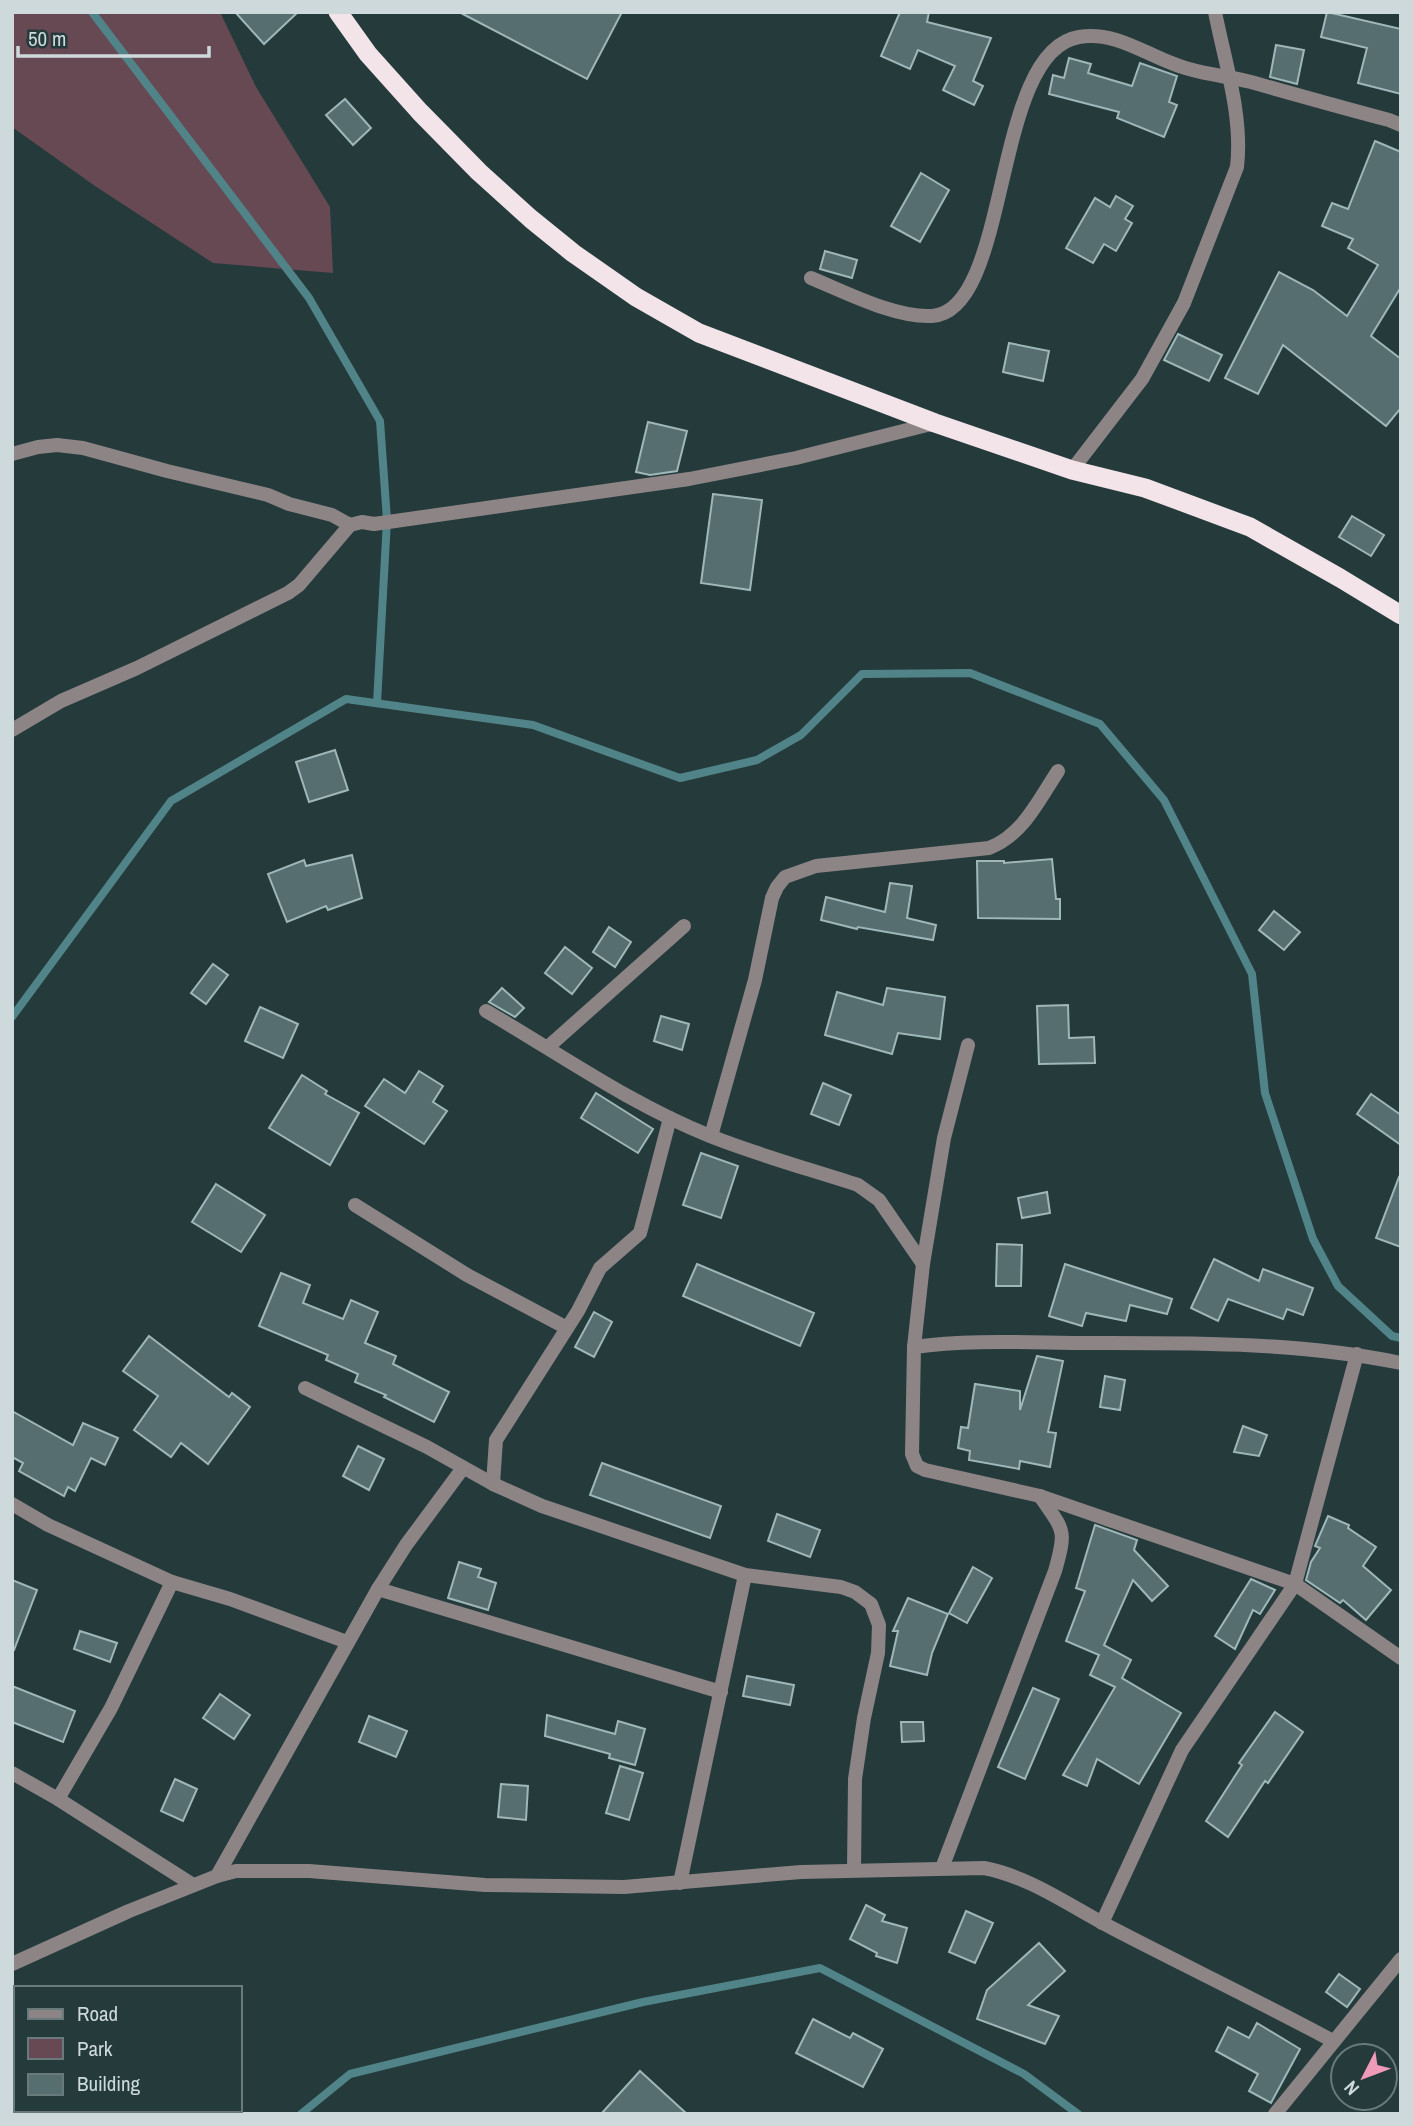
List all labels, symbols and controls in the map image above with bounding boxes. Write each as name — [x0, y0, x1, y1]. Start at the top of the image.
scale bar — [18, 14, 208, 58]
text: 50 m — [28, 24, 66, 53]
legend — [14, 1986, 242, 2112]
text: Road — [77, 1999, 118, 2028]
text: Park — [77, 2034, 113, 2063]
north arrow — [1329, 2042, 1399, 2112]
text: Building — [77, 2069, 141, 2098]
text: N — [1338, 2075, 1365, 2101]

